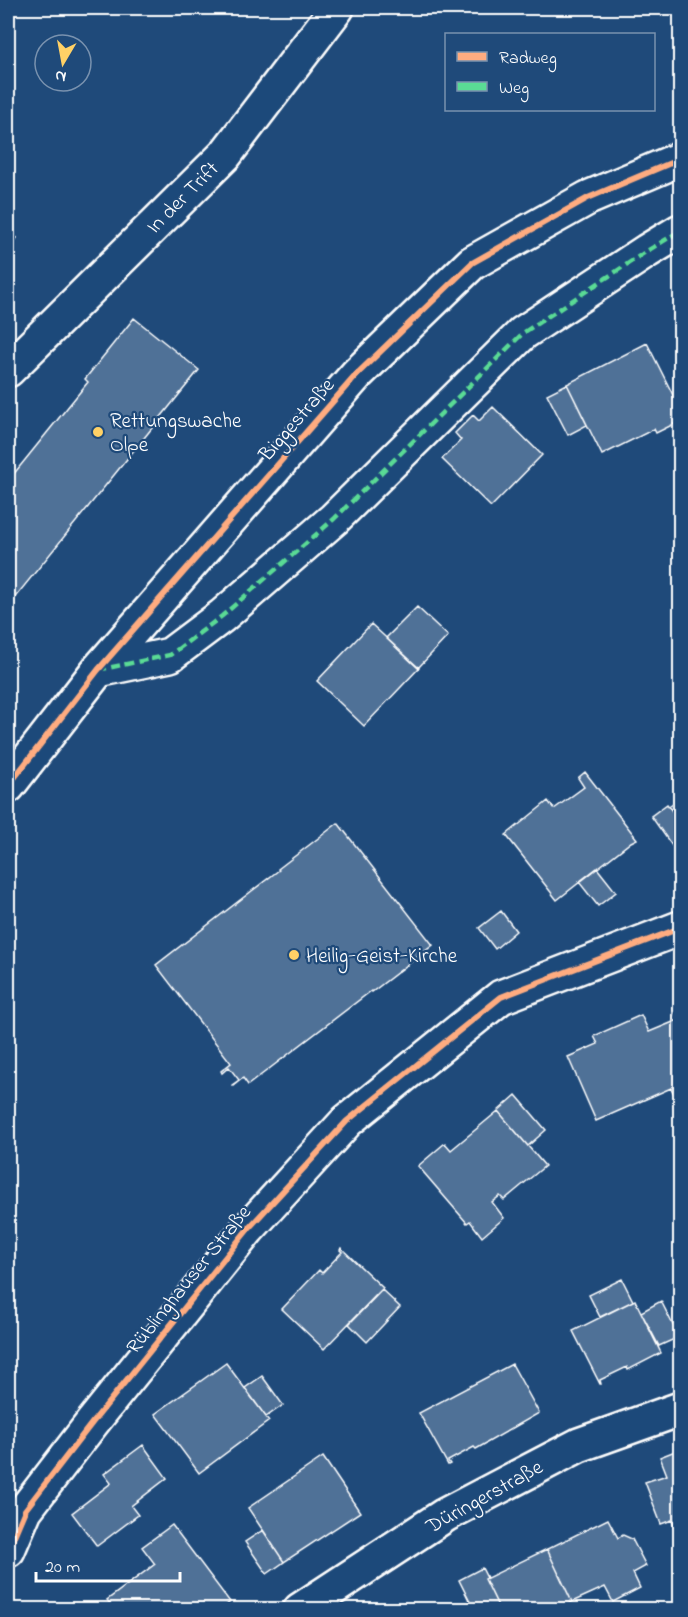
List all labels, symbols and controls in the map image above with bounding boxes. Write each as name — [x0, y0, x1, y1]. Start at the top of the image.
north arrow — [33, 33, 93, 93]
legend — [445, 33, 655, 111]
text: Radweg — [499, 46, 557, 73]
text: N — [53, 63, 68, 89]
text: Weg — [499, 76, 529, 103]
street label: In der Trift — [140, 155, 226, 241]
street label: Biggestraße — [252, 371, 344, 471]
place label: Rettungswache Olpe — [110, 407, 242, 461]
marker: Rettungswache Olpe — [91, 425, 105, 439]
place label: Heilig-Geist-Kirche — [306, 942, 458, 974]
marker: Heilig-Geist-Kirche — [287, 948, 301, 962]
street label: Rüblinghauser Straße — [120, 1199, 261, 1363]
street label: Düringerstraße — [420, 1453, 550, 1544]
scale bar — [36, 1545, 180, 1583]
text: 20 m — [45, 1555, 80, 1581]

